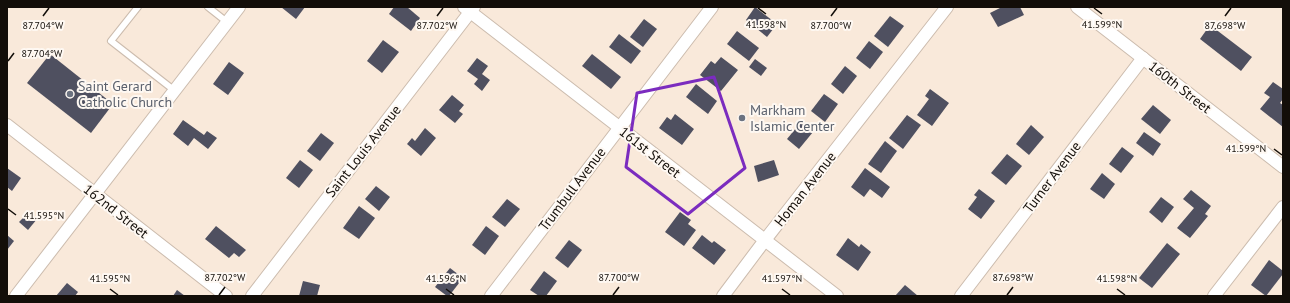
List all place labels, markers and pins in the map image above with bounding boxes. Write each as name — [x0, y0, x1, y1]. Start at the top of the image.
place label: Saint Gerard Catholic Church — [78, 77, 172, 111]
marker: Saint Gerard Catholic Church — [65, 89, 75, 99]
place label: Markham Islamic Center — [750, 101, 835, 135]
marker: Markham Islamic Center — [737, 113, 747, 123]

